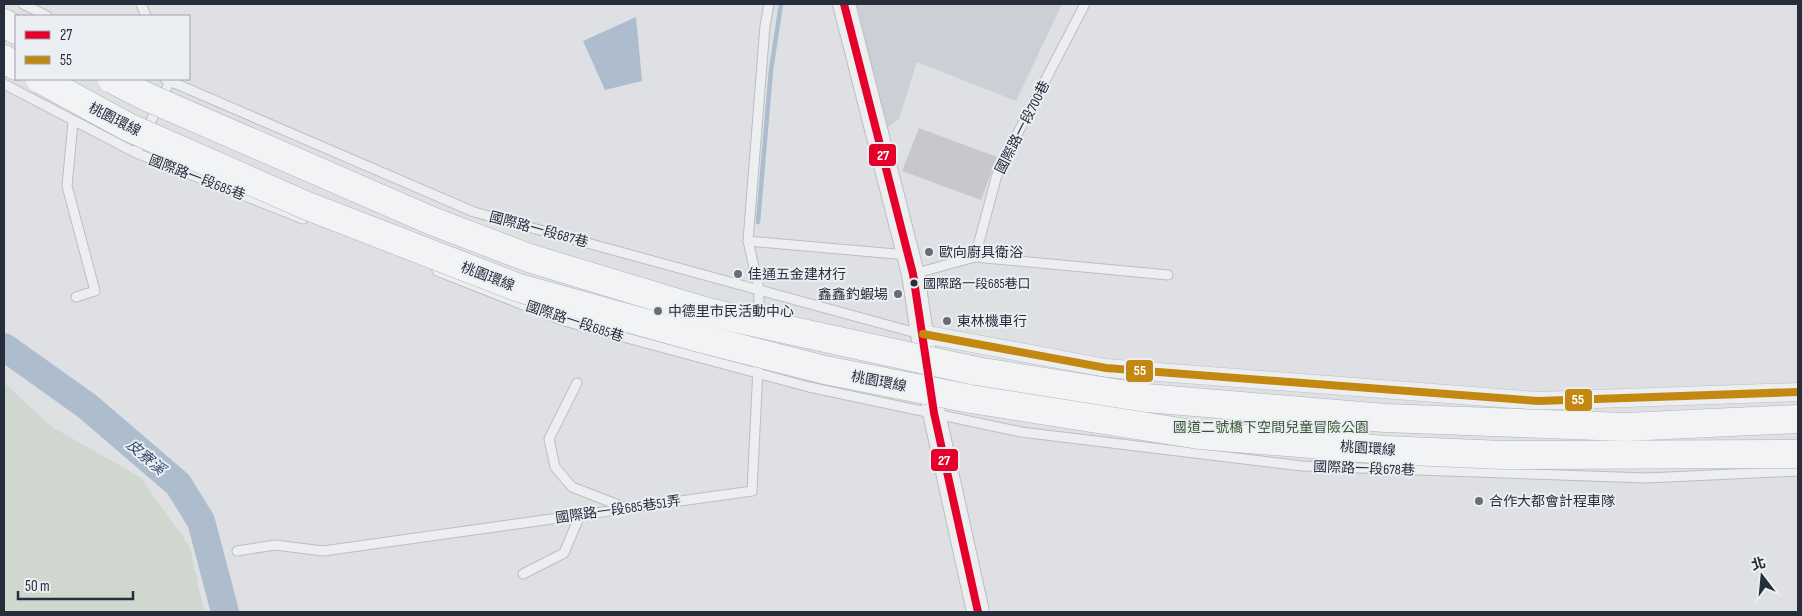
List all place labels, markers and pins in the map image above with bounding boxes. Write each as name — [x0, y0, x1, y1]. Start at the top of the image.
place label: 歐向廚具衛浴 — [939, 244, 1023, 261]
marker: 歐向廚具衛浴 — [923, 246, 935, 258]
place label: 佳通五金建材行 — [748, 266, 846, 283]
marker: 佳通五金建材行 — [732, 268, 744, 280]
place label: 國際路一段685巷口 — [923, 276, 1031, 292]
marker: 國際路一段685巷口 — [909, 278, 919, 288]
place label: 鑫鑫釣蝦場 — [818, 286, 888, 303]
marker: 鑫鑫釣蝦場 — [892, 288, 904, 300]
place label: 中德里市民活動中心 — [668, 303, 794, 320]
marker: 中德里市民活動中心 — [652, 305, 664, 317]
place label: 東林機車行 — [957, 313, 1027, 330]
marker: 東林機車行 — [941, 315, 953, 327]
place label: 合作大都會計程車隊 — [1489, 493, 1615, 510]
marker: 合作大都會計程車隊 — [1473, 495, 1485, 507]

